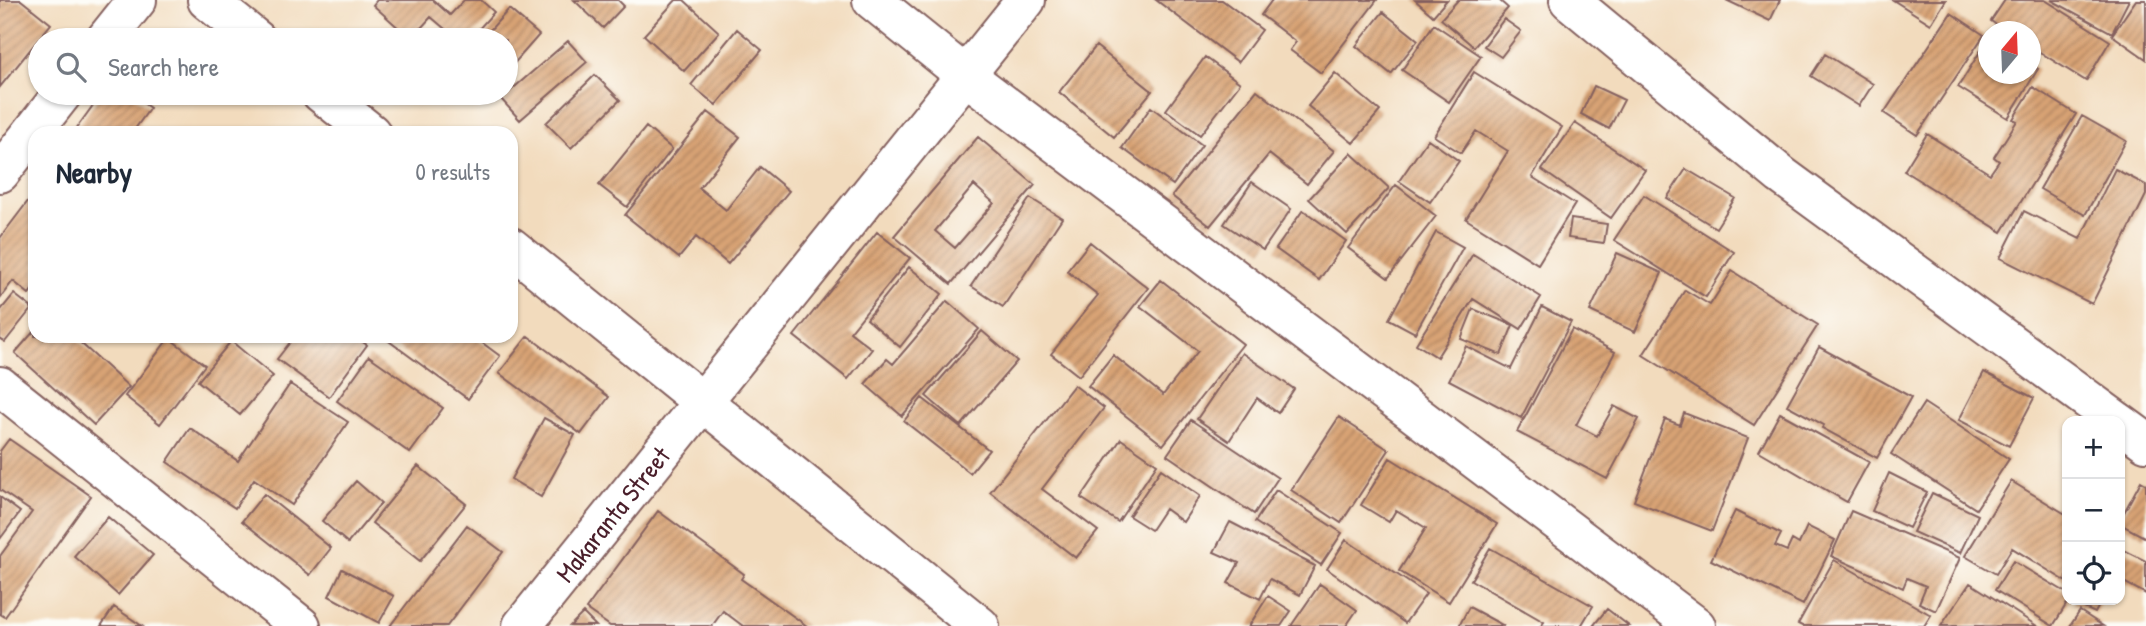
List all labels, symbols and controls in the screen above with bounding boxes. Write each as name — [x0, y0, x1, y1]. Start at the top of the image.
north arrow — [1978, 21, 2041, 84]
search box — [28, 28, 518, 105]
icon: search — [52, 48, 90, 86]
text: Search here — [108, 49, 219, 84]
text: Nearby — [56, 152, 132, 192]
text: 0 results — [415, 156, 490, 187]
map controls — [2062, 416, 2125, 605]
button: + — [2062, 416, 2125, 479]
street label: Makaranta Street — [547, 438, 678, 589]
button: − — [2062, 479, 2125, 542]
button: locate — [2062, 542, 2125, 605]

